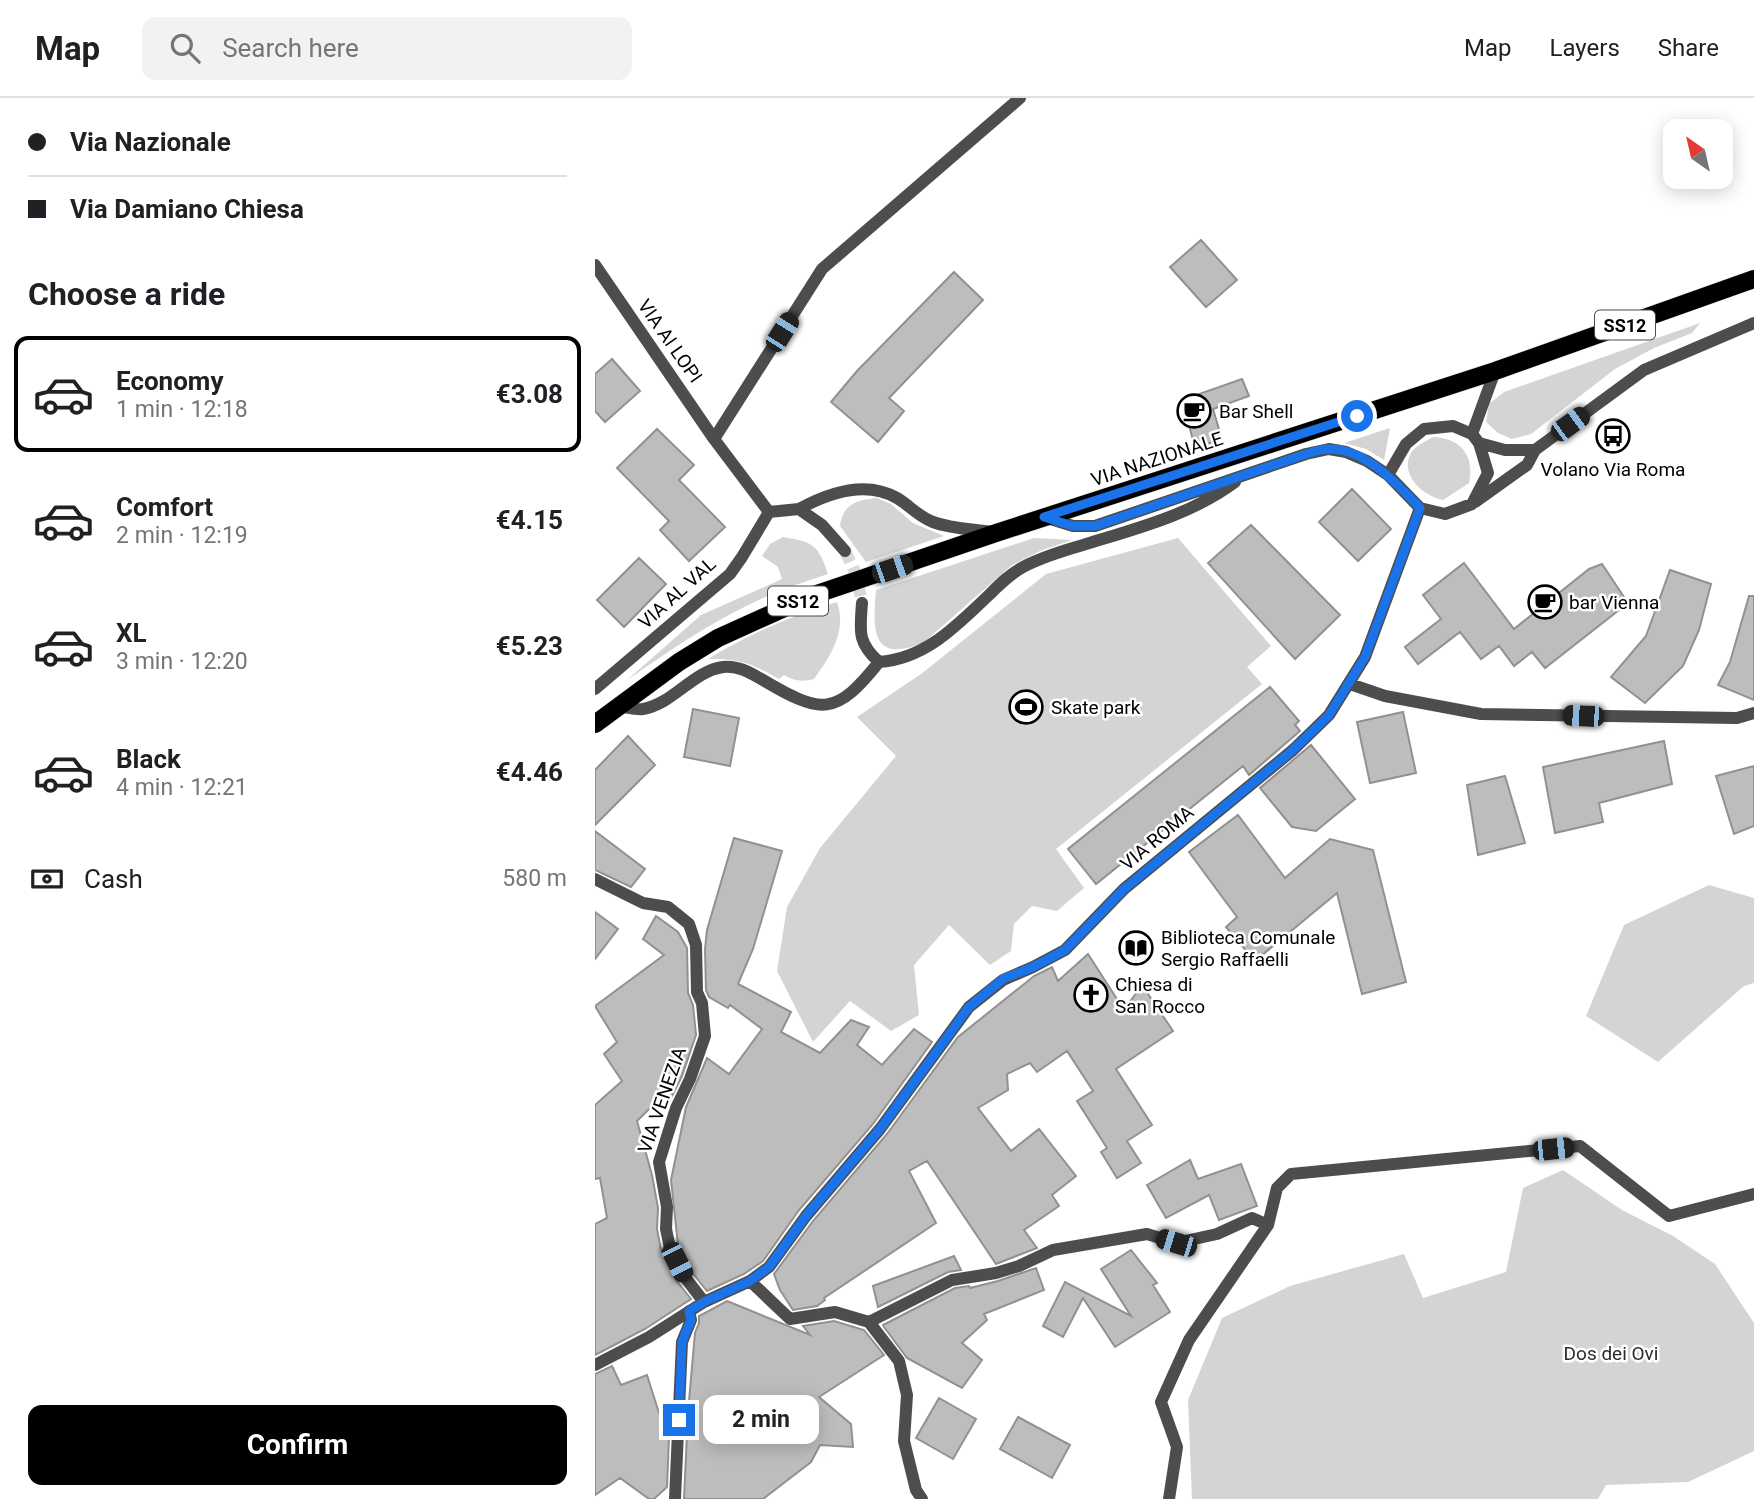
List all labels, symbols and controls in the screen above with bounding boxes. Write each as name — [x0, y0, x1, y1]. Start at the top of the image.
search box — [142, 17, 632, 80]
text: Map — [35, 29, 100, 68]
icon: search — [166, 29, 204, 67]
text: Search here — [222, 33, 359, 63]
text: Map — [1464, 34, 1512, 62]
text: Layers — [1550, 34, 1620, 62]
text: Share — [1658, 34, 1719, 62]
north arrow — [1663, 119, 1733, 189]
map controls — [1663, 119, 1733, 189]
text: Via Nazionale — [70, 127, 231, 157]
text: Via Damiano Chiesa — [70, 194, 304, 224]
text: Choose a ride — [28, 275, 225, 313]
street label: VIA AI LOPI — [633, 295, 707, 387]
car — [762, 309, 803, 355]
road number: SS12 — [1595, 310, 1655, 340]
icon: car — [32, 363, 95, 426]
text: Economy — [116, 366, 223, 396]
text: €3.08 — [496, 379, 563, 409]
cafe icon: Bar Shell — [1175, 392, 1213, 430]
text: 1 min · 12:18 — [116, 396, 248, 423]
place label: Bar Shell — [1219, 400, 1293, 423]
route start — [1341, 400, 1373, 432]
car — [1547, 403, 1594, 445]
bus stop icon: Volano Via Roma — [1594, 417, 1632, 455]
street label: VIA NAZIONALE — [1088, 427, 1226, 491]
place label: Volano Via Roma — [1541, 458, 1685, 481]
icon: car — [32, 489, 95, 552]
text: Comfort — [116, 492, 213, 522]
text: €4.15 — [496, 505, 563, 535]
text: 2 min · 12:19 — [116, 522, 248, 549]
street label: VIA AL VAL — [634, 552, 720, 634]
car — [869, 552, 916, 586]
cafe icon: bar Vienna — [1526, 583, 1564, 621]
road number: SS12 — [768, 587, 828, 616]
place label: bar Vienna — [1569, 591, 1659, 614]
icon: car — [32, 615, 95, 678]
text: XL — [116, 618, 147, 648]
text: €5.23 — [496, 631, 563, 661]
text: 3 min · 12:20 — [116, 648, 248, 675]
sports icon: Skate park — [1007, 688, 1045, 726]
place label: Skate park — [1051, 696, 1141, 719]
car — [1562, 705, 1605, 727]
icon: car — [32, 741, 95, 804]
text: Black — [116, 744, 181, 774]
text: €4.46 — [496, 757, 563, 787]
text: 4 min · 12:21 — [116, 774, 248, 801]
street label: VIA ROMA — [1116, 800, 1199, 875]
icon: cash — [28, 860, 66, 898]
text: Cash — [84, 864, 143, 894]
text: 580 m — [502, 865, 567, 892]
place label: Biblioteca Comunale Sergio Raffaelli — [1161, 926, 1335, 971]
library icon: Biblioteca Comunale Sergio Raffaelli — [1117, 929, 1155, 967]
place label: Chiesa di San Rocco — [1115, 973, 1205, 1018]
church icon: Chiesa di San Rocco — [1072, 976, 1110, 1014]
street label: VIA VENEZIA — [633, 1043, 691, 1156]
car — [1532, 1136, 1575, 1162]
car — [1153, 1227, 1200, 1259]
car — [659, 1239, 696, 1285]
park label: Dos dei Ovi — [1564, 1342, 1658, 1365]
callout: 2 min — [703, 1396, 819, 1444]
route end — [663, 1404, 695, 1436]
button: Confirm — [28, 1405, 567, 1485]
text: 2 min — [732, 1406, 790, 1433]

